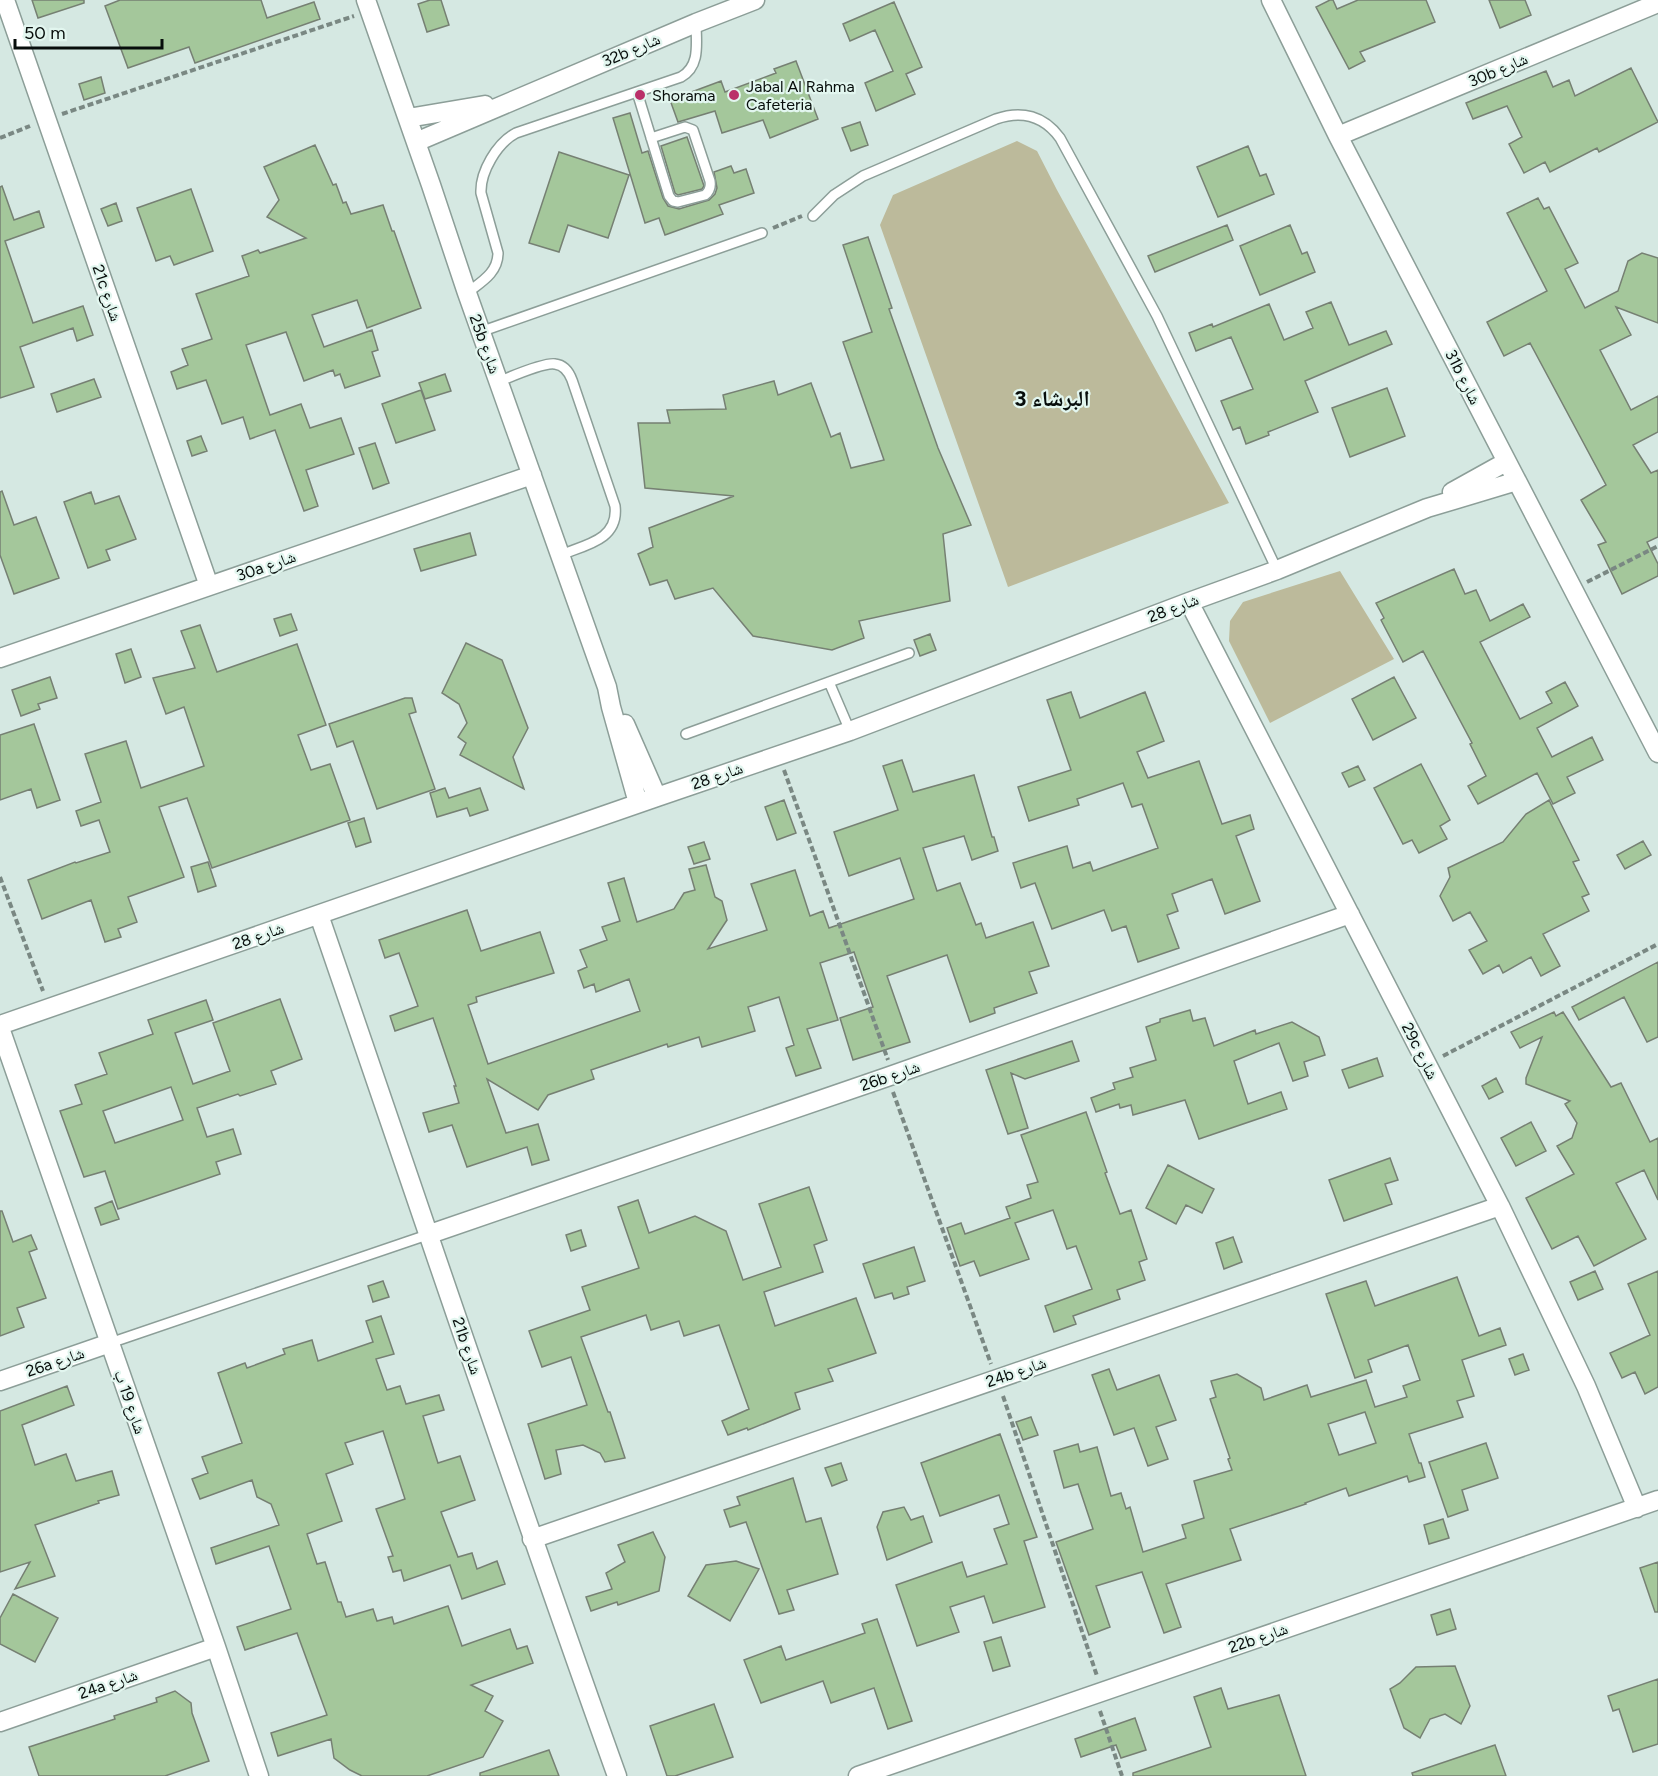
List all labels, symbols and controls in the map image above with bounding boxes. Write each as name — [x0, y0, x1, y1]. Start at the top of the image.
scale bar — [15, 12, 162, 50]
text: 50 m — [24, 22, 66, 44]
street label: 32b شارع — [599, 29, 663, 72]
street label: 30b شارع — [1465, 49, 1531, 92]
place label: Jabal Al Rahma Cafeteria — [746, 77, 855, 114]
place label: Shorama — [652, 86, 715, 105]
marker: Shorama — [633, 88, 647, 102]
marker: Jabal Al Rahma Cafeteria — [727, 88, 741, 102]
street label: 21c شارع — [88, 262, 126, 324]
street label: 25b شارع — [465, 312, 505, 377]
street label: 31b شارع — [1440, 346, 1485, 408]
district label: البرشاء 3 — [1014, 385, 1090, 412]
street label: 30a شارع — [234, 547, 298, 586]
street label: شارع 28 — [1145, 590, 1202, 627]
street label: شارع 28 — [689, 758, 746, 795]
street label: شارع 28 — [230, 918, 287, 955]
street label: 29c شارع — [1397, 1019, 1442, 1083]
street label: 26b شارع — [858, 1057, 923, 1096]
street label: 21b شارع — [447, 1315, 486, 1377]
street label: 26a شارع — [23, 1343, 87, 1382]
street label: 24b شارع — [983, 1353, 1049, 1392]
street label: شارع 19 ب — [109, 1368, 150, 1437]
street label: 22b شارع — [1226, 1619, 1291, 1658]
street label: 24a شارع — [76, 1665, 140, 1704]

